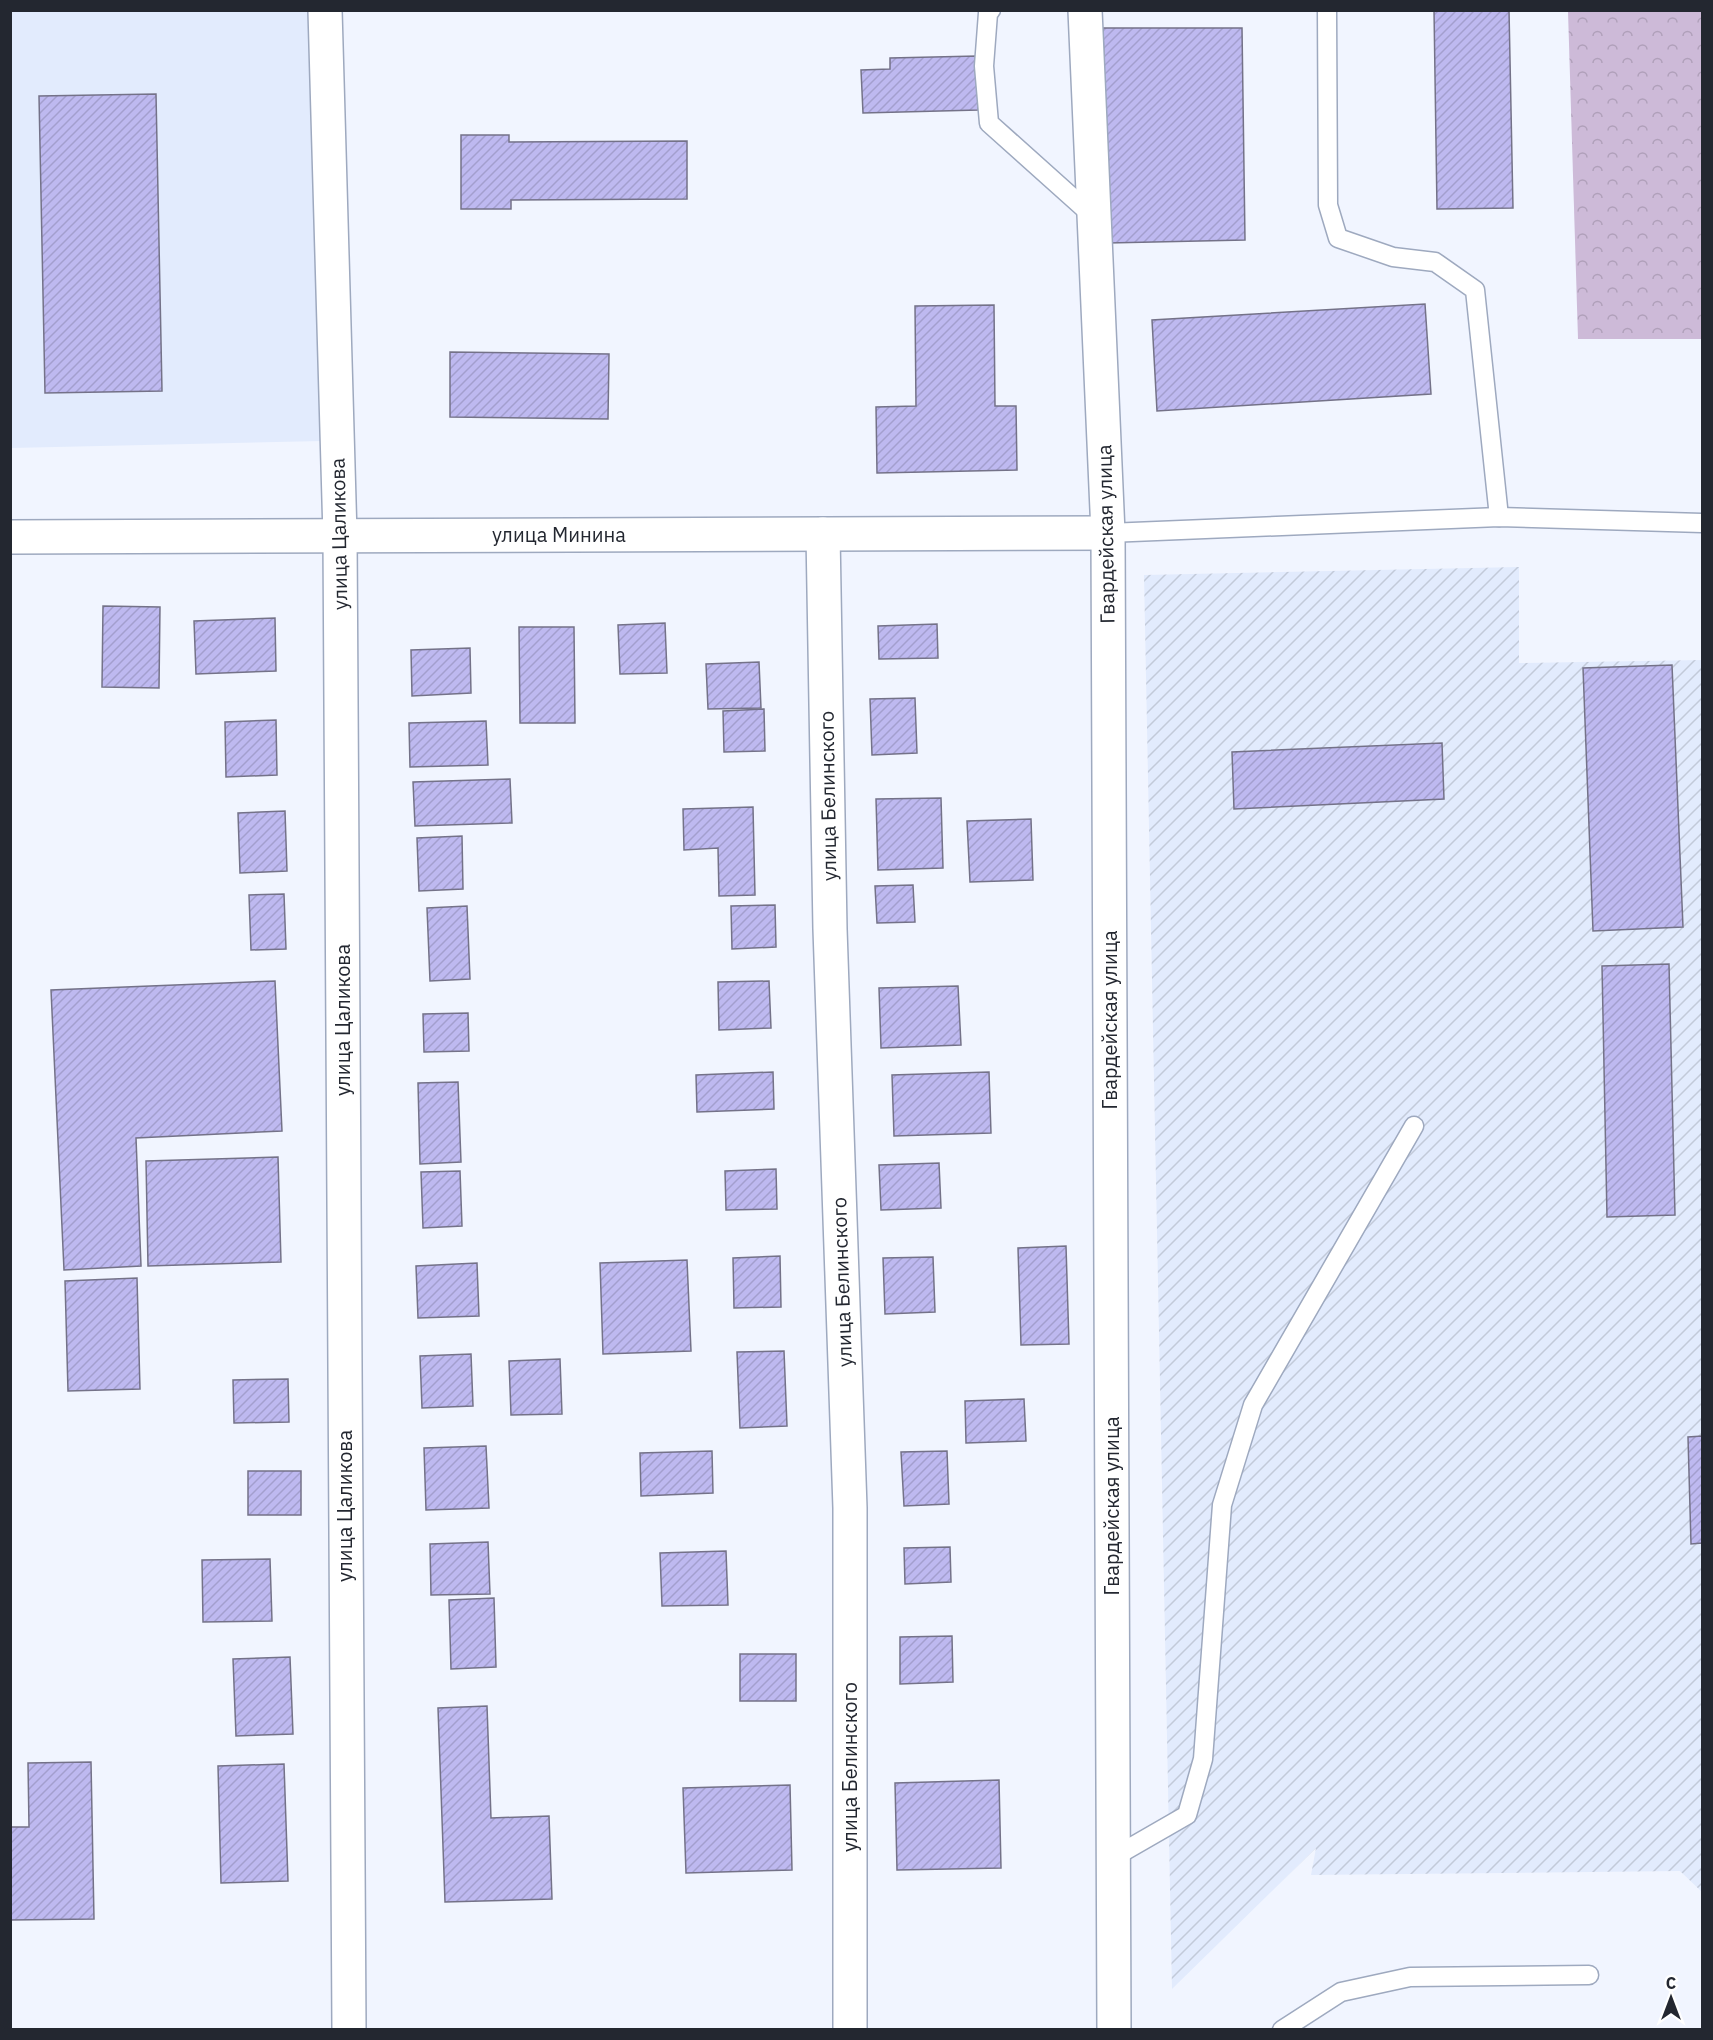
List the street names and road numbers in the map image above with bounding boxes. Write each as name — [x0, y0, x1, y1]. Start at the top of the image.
street label: Гвардейская улица — [1090, 444, 1121, 624]
street label: улица Цаликова — [324, 457, 353, 610]
street label: улица Минина — [492, 521, 626, 548]
street label: улица Белинского — [813, 711, 842, 881]
street label: Гвардейская улица — [1096, 930, 1123, 1110]
street label: улица Цаликова — [329, 944, 356, 1096]
street label: улица Белинского — [825, 1197, 858, 1367]
street label: Гвардейская улица — [1098, 1416, 1125, 1596]
street label: улица Цаликова — [331, 1430, 358, 1582]
street label: улица Белинского — [836, 1682, 863, 1852]

